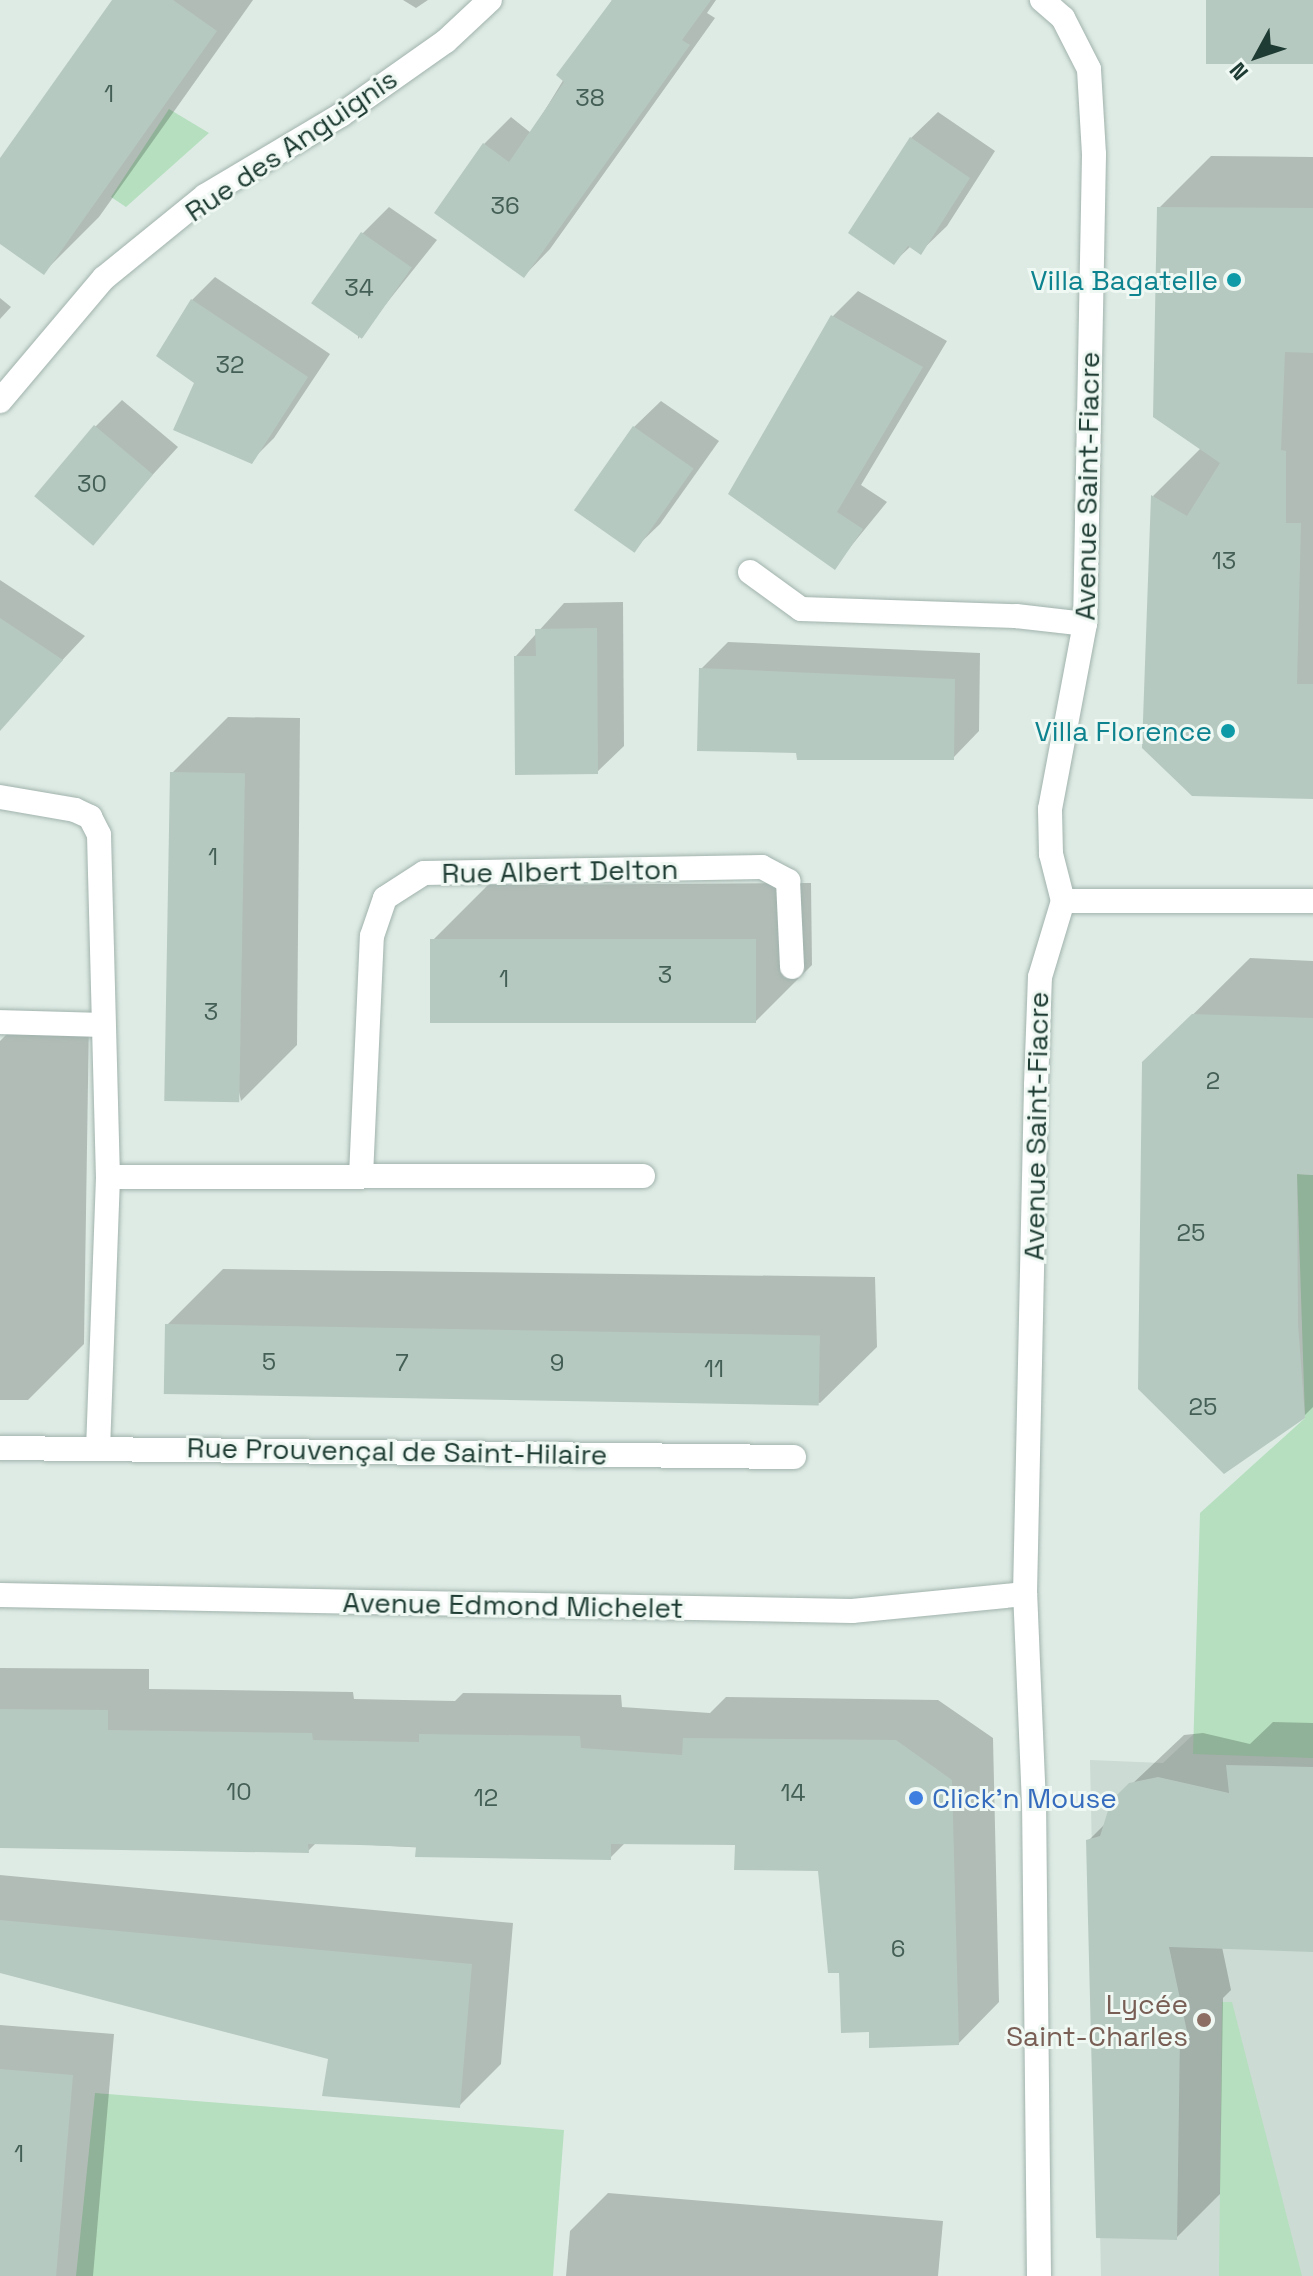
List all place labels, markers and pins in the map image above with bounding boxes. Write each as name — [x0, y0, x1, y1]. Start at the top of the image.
place label: Villa Bagatelle — [1030, 263, 1218, 297]
marker: Villa Bagatelle — [1225, 271, 1243, 289]
place label: Villa Florence — [1034, 714, 1212, 748]
marker: Villa Florence — [1219, 722, 1237, 740]
place label: Click'n Mouse — [932, 1781, 1117, 1815]
marker: Click'n Mouse — [907, 1789, 925, 1807]
place label: Lycée Saint-Charles — [1006, 1987, 1188, 2053]
marker: Lycée Saint-Charles — [1195, 2011, 1213, 2029]

